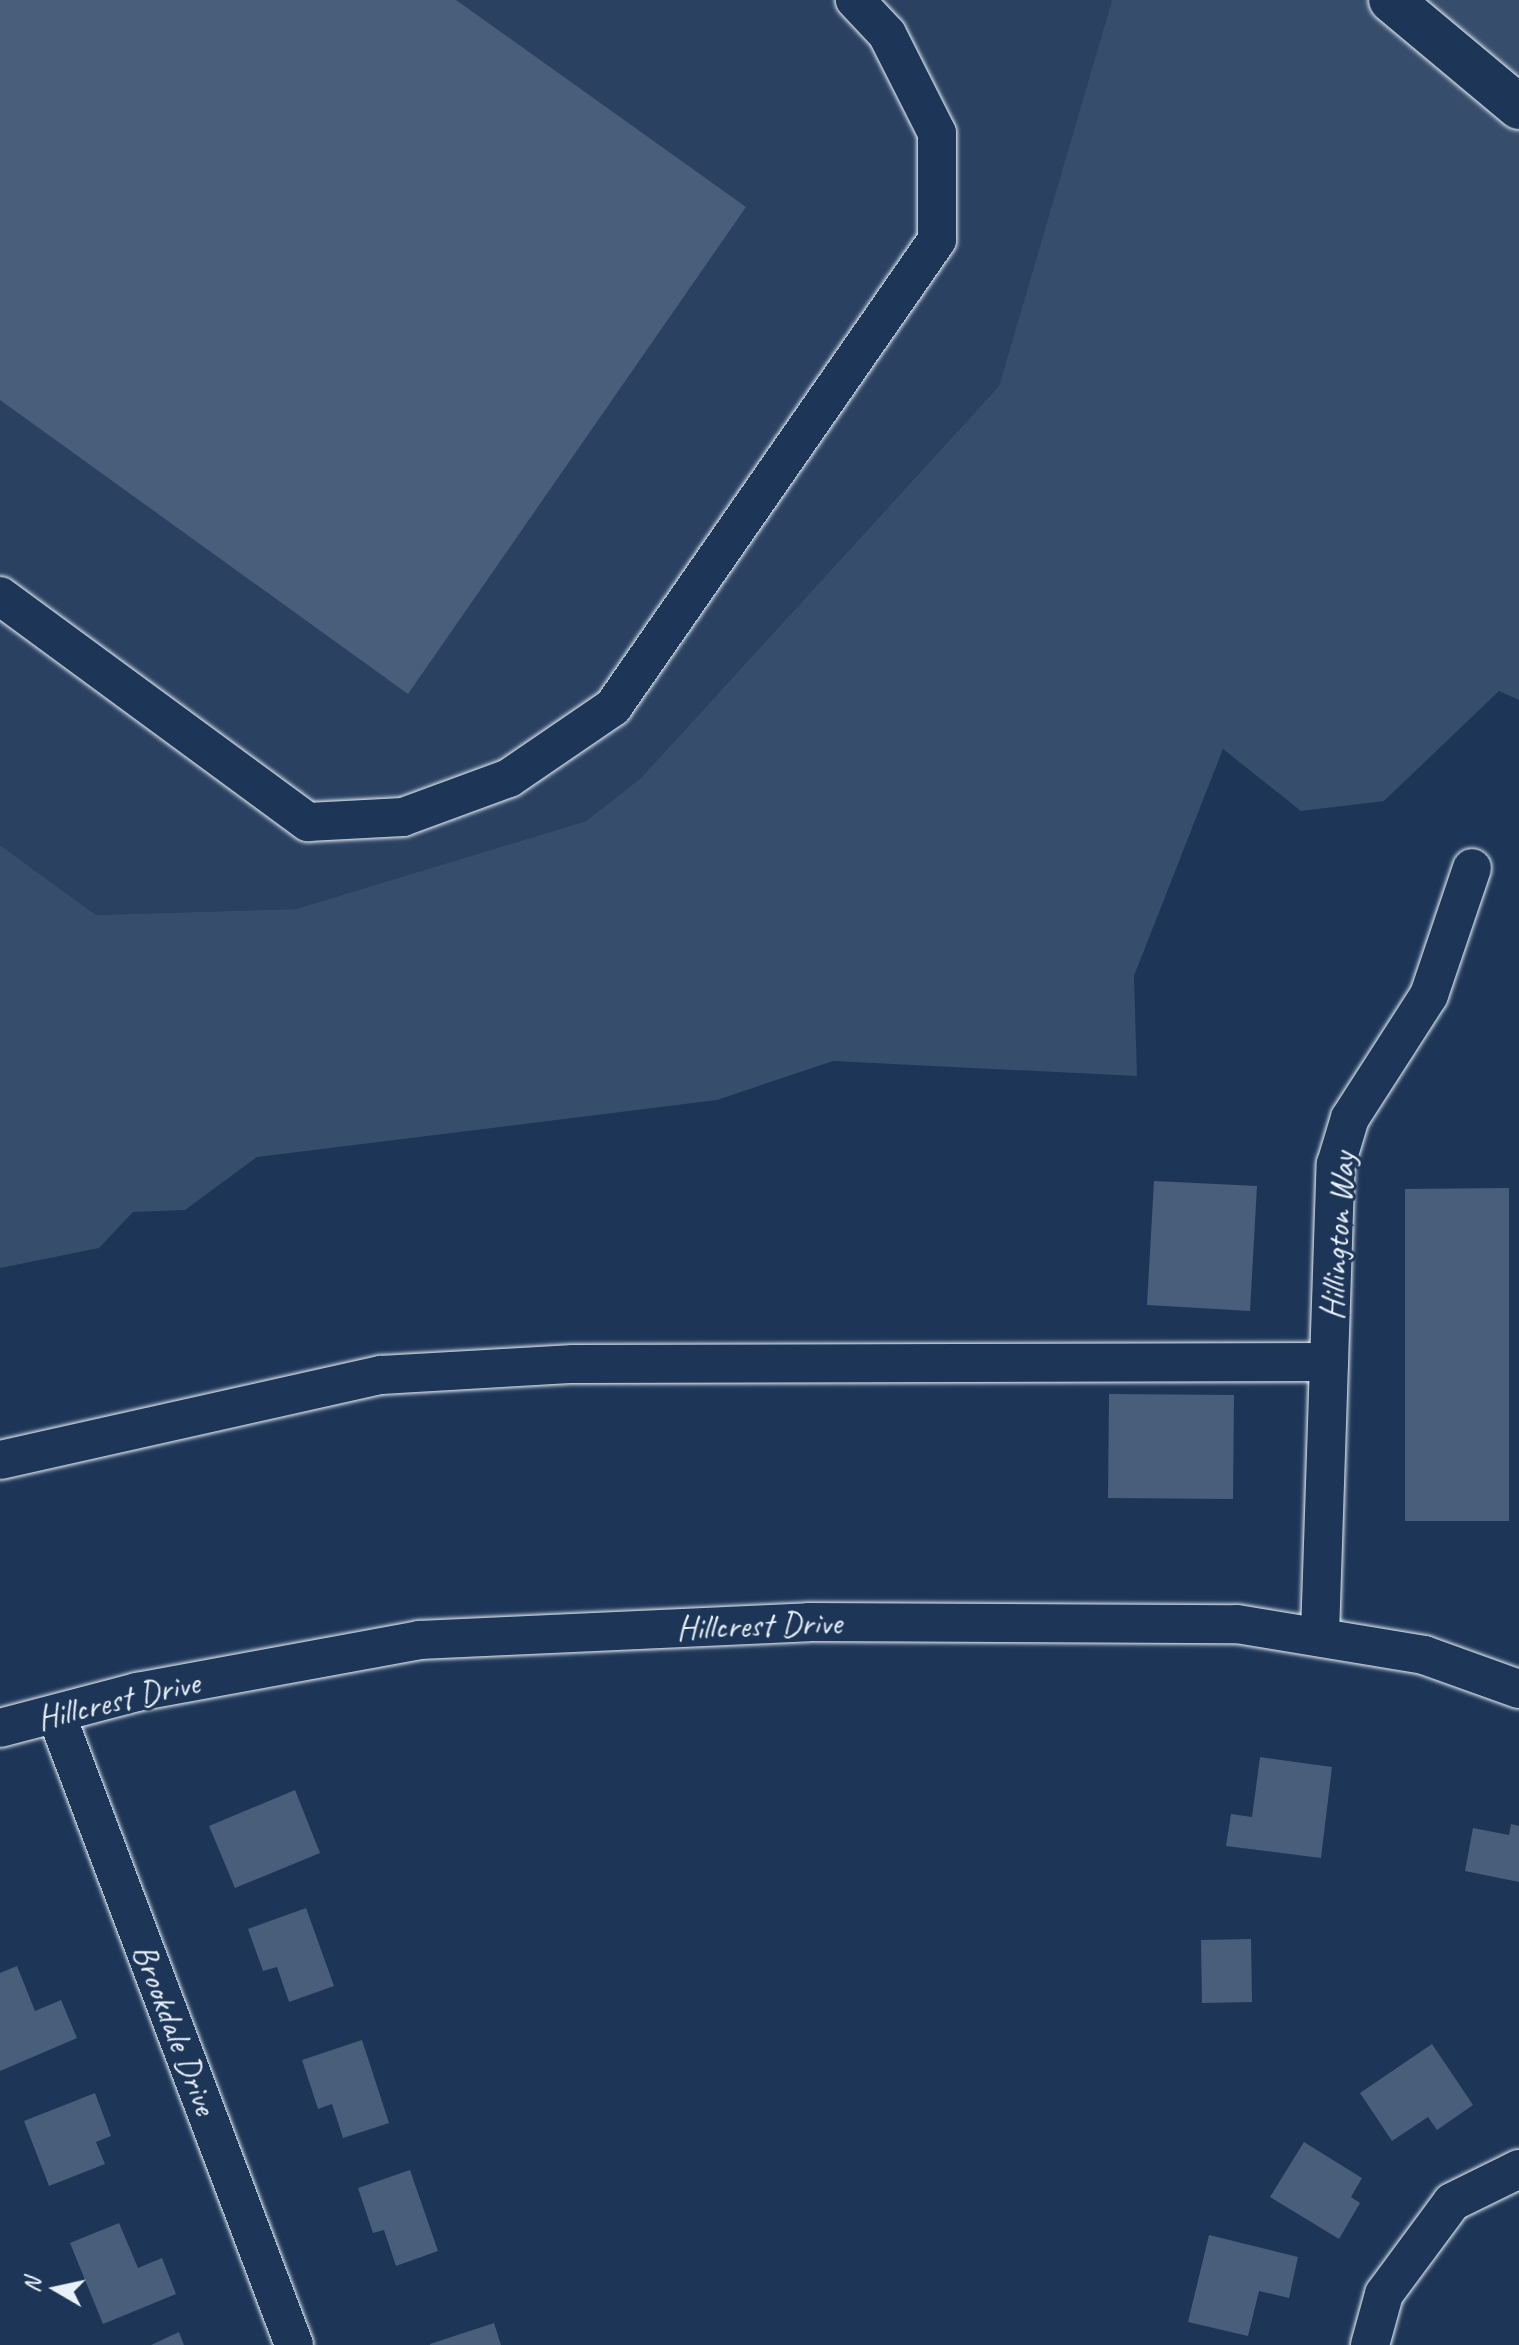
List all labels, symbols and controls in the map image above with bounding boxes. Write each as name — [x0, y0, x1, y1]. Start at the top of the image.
street label: Hillington Way — [1311, 1151, 1363, 1321]
street label: Hillcrest Drive — [676, 1602, 842, 1648]
street label: Hillcrest Drive — [33, 1662, 203, 1738]
street label: Brookdale Drive — [124, 1938, 226, 2120]
north arrow — [16, 2249, 96, 2329]
text: N — [17, 2276, 47, 2294]

